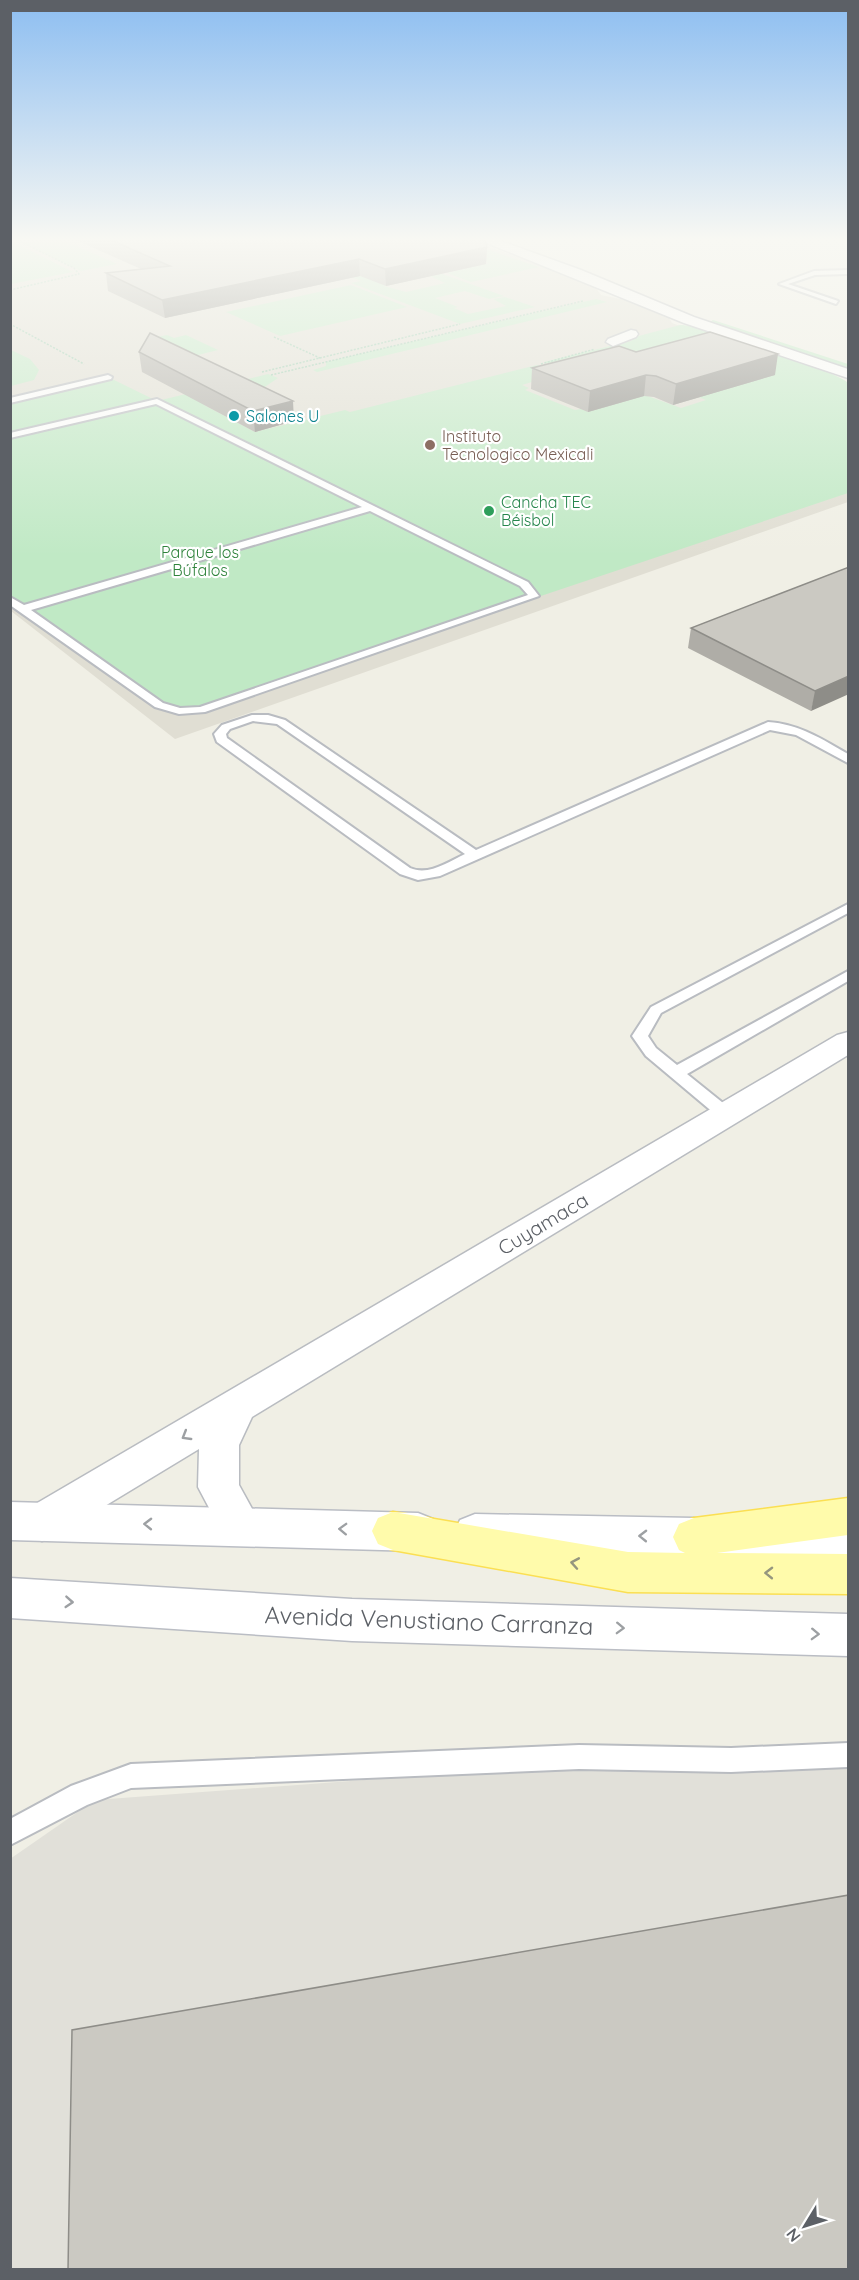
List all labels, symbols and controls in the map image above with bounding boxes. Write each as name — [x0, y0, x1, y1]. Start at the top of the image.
place label: Salones U — [246, 406, 319, 426]
marker: Salones U — [227, 409, 241, 423]
place label: Instituto Tecnologico Mexicali — [442, 426, 593, 464]
marker: Instituto Tecnologico Mexicali — [423, 438, 437, 452]
place label: Cancha TEC Béisbol — [501, 492, 591, 530]
marker: Cancha TEC Béisbol — [482, 504, 496, 518]
park label: Parque los Búfalos — [161, 542, 239, 580]
street label: Cuyamaca — [493, 1187, 592, 1260]
one-way arrow — [182, 1429, 192, 1441]
one-way arrow — [144, 1518, 153, 1530]
one-way arrow — [339, 1523, 348, 1536]
one-way arrow — [639, 1530, 648, 1543]
one-way arrow — [570, 1557, 579, 1569]
one-way arrow — [765, 1567, 774, 1580]
one-way arrow — [64, 1596, 73, 1609]
street label: Avenida Venustiano Carranza — [264, 1599, 594, 1641]
one-way arrow — [616, 1622, 625, 1634]
one-way arrow — [811, 1627, 820, 1640]
north arrow — [775, 2196, 835, 2256]
text: N — [782, 2224, 805, 2246]

